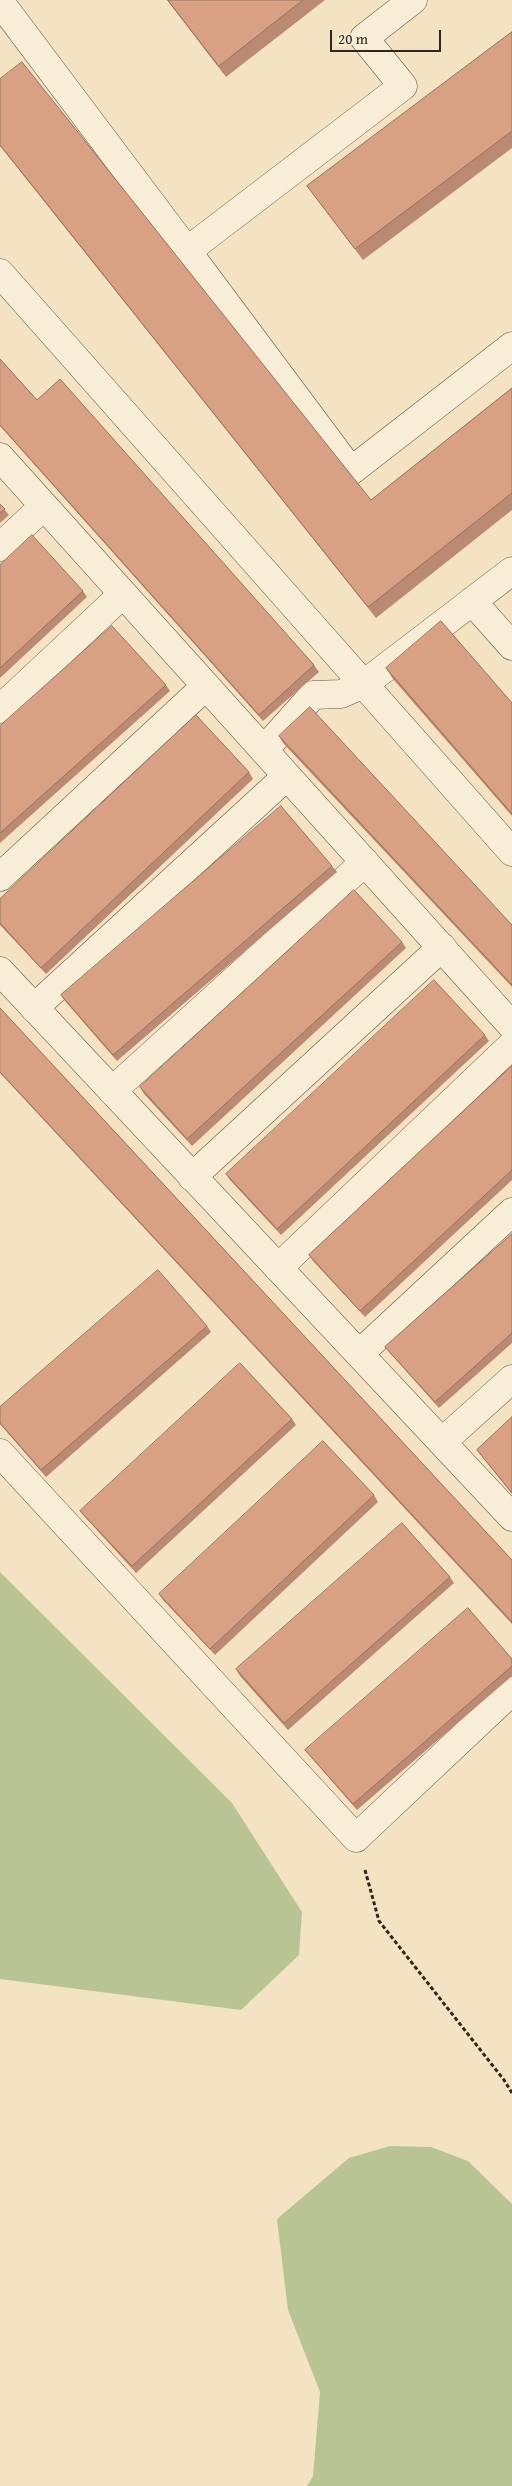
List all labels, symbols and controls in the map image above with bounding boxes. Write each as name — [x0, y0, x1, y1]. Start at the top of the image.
scale bar — [332, 20, 443, 52]
text: 20 m — [338, 28, 368, 49]

